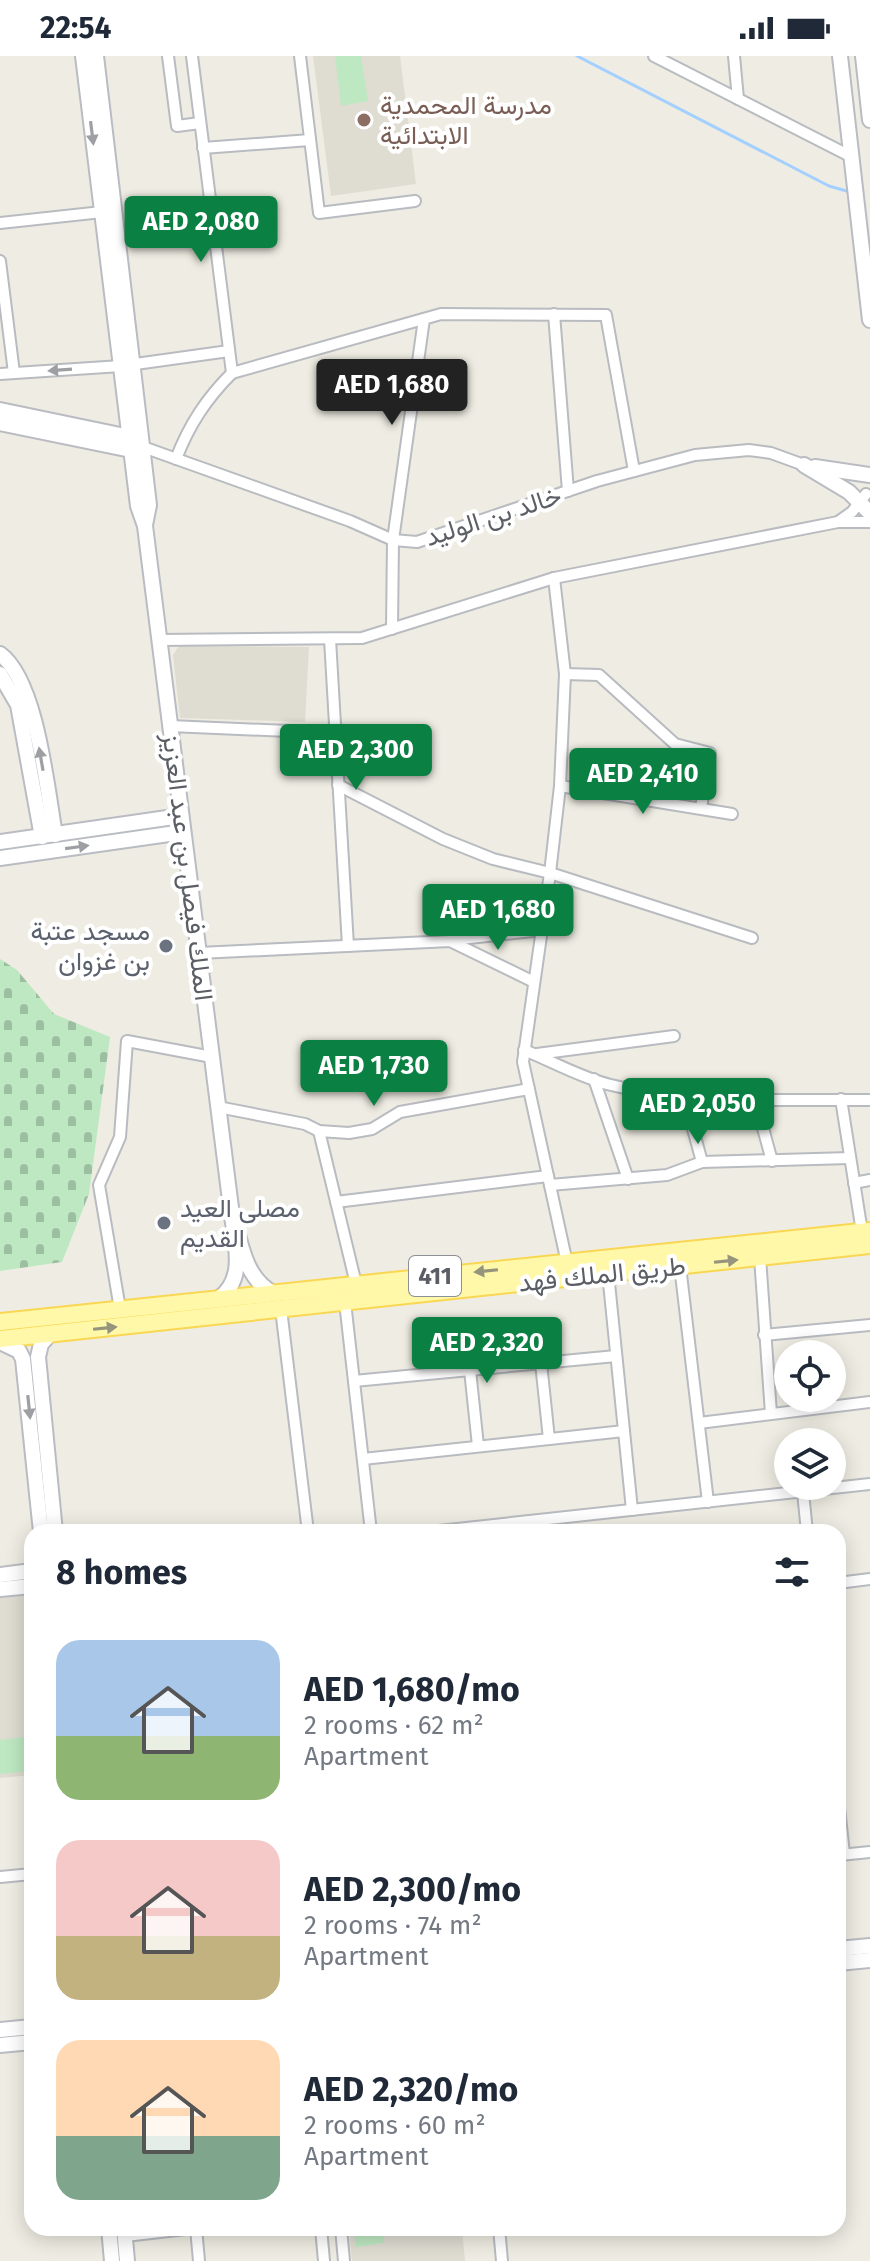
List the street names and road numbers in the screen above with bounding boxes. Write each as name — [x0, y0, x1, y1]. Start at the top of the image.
street label: خالد بن الوليد — [421, 480, 565, 553]
street label: الملك فيصل بن عبد العزيز — [156, 731, 219, 1003]
street label: طريق الملك فهد — [517, 1250, 687, 1299]
road number: 411 — [409, 1256, 461, 1296]

